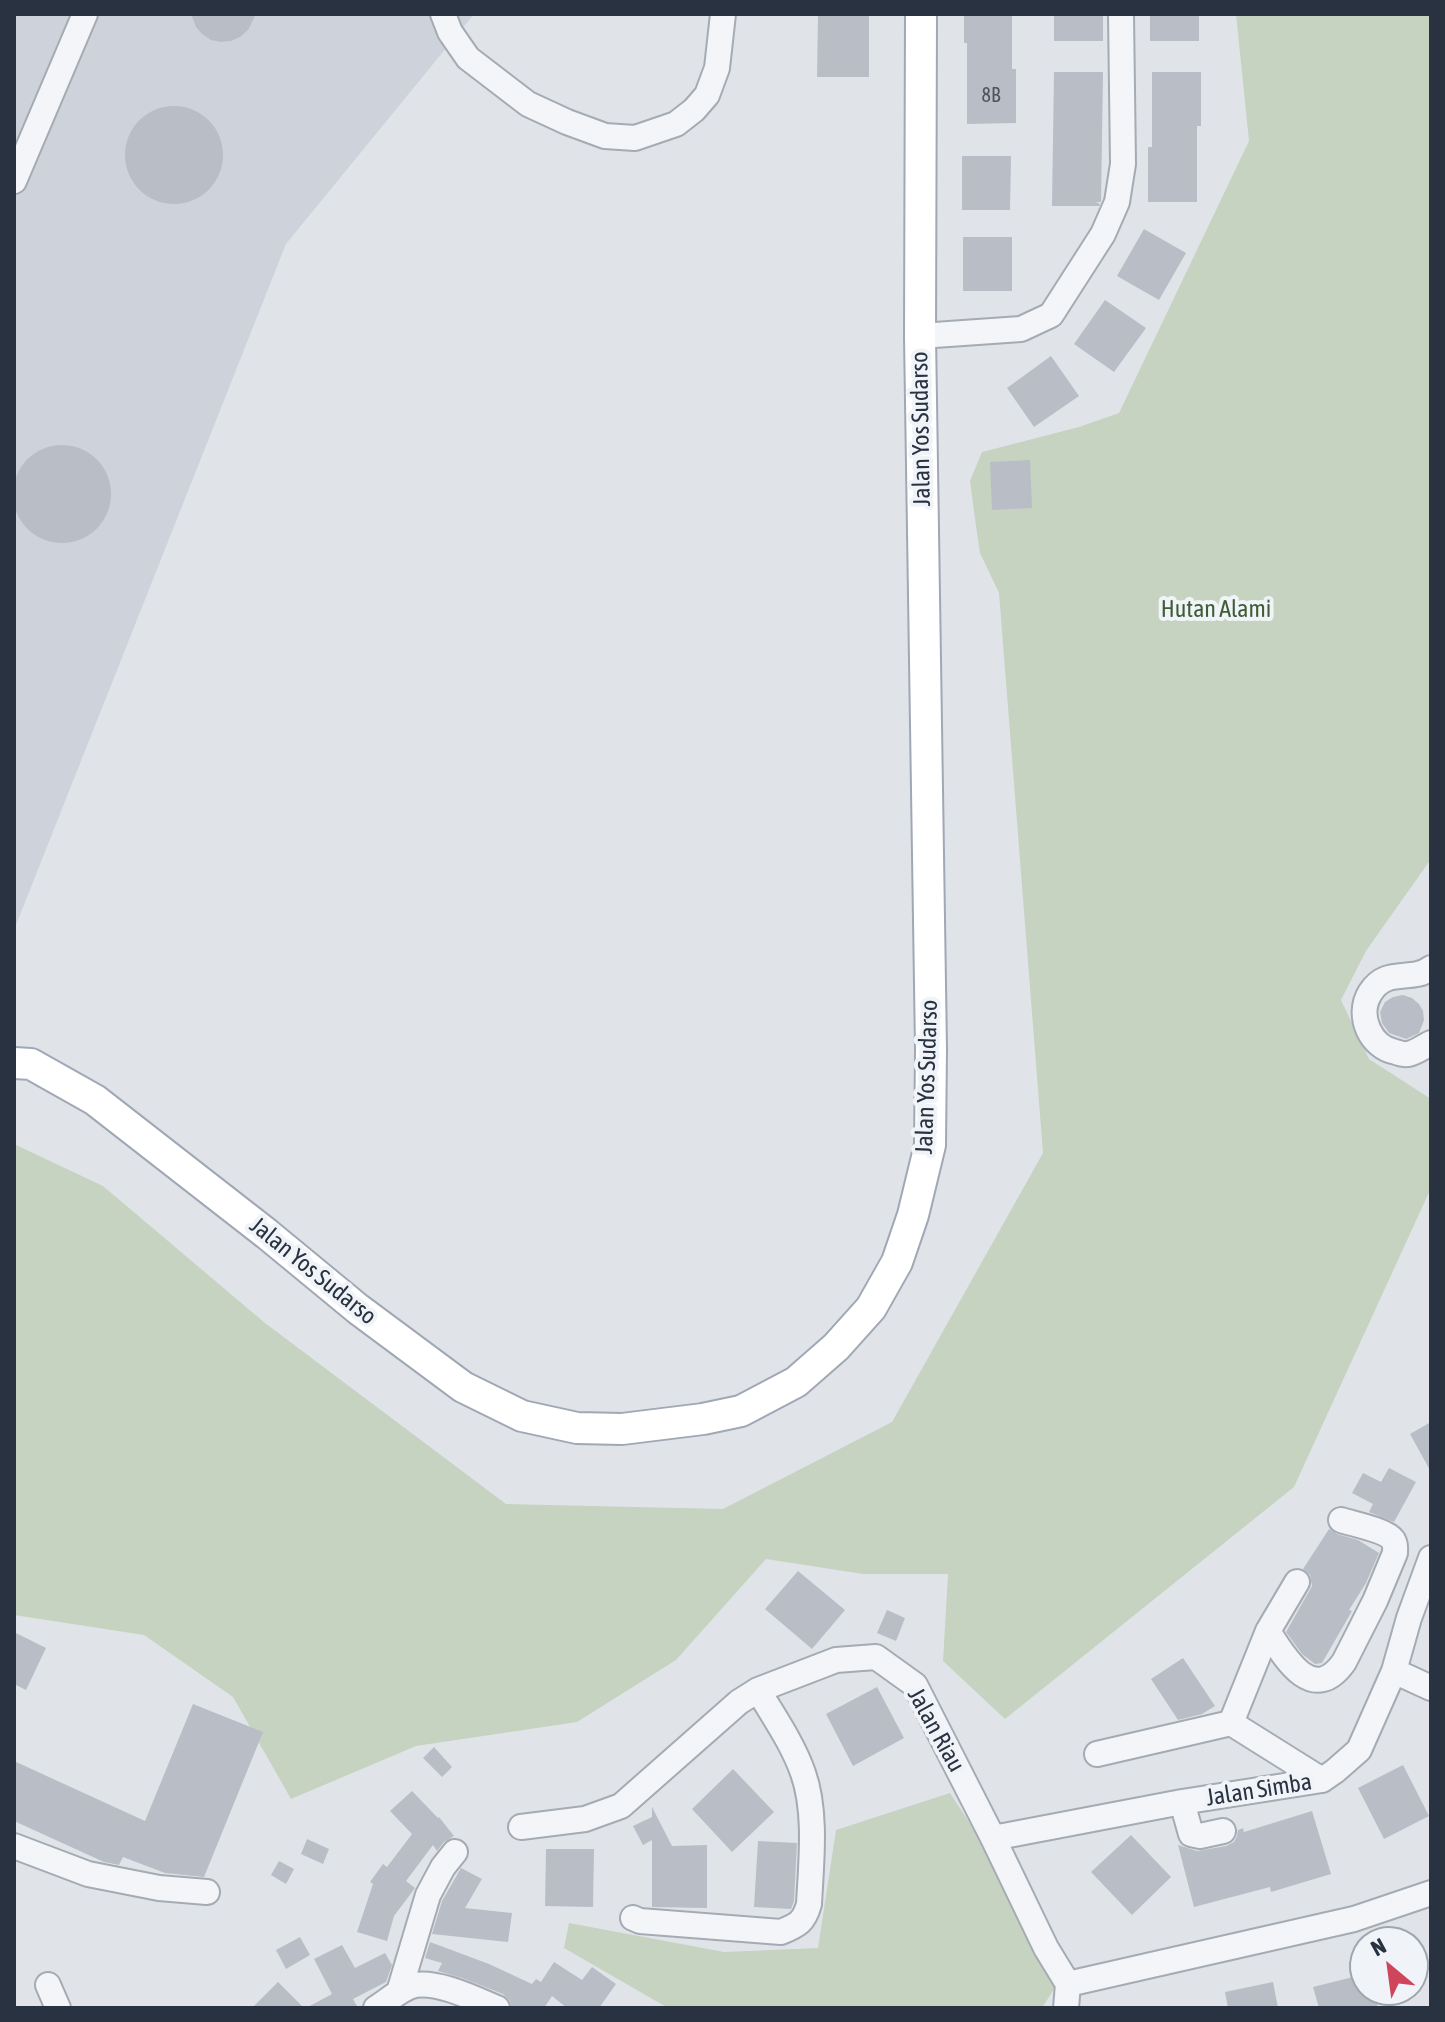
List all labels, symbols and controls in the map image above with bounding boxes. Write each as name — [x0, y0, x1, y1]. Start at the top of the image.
house number: 8B — [982, 84, 1000, 108]
street label: Jalan Yos Sudarso — [905, 351, 937, 507]
park label: Hutan Alami — [1161, 595, 1271, 623]
street label: Jalan Yos Sudarso — [910, 999, 944, 1155]
street label: Jalan Yos Sudarso — [244, 1211, 382, 1331]
street label: Jalan Riau — [901, 1683, 971, 1777]
street label: Jalan Simba — [1204, 1767, 1314, 1813]
north arrow — [1349, 1926, 1429, 2006]
text: N — [1366, 1932, 1390, 1961]

